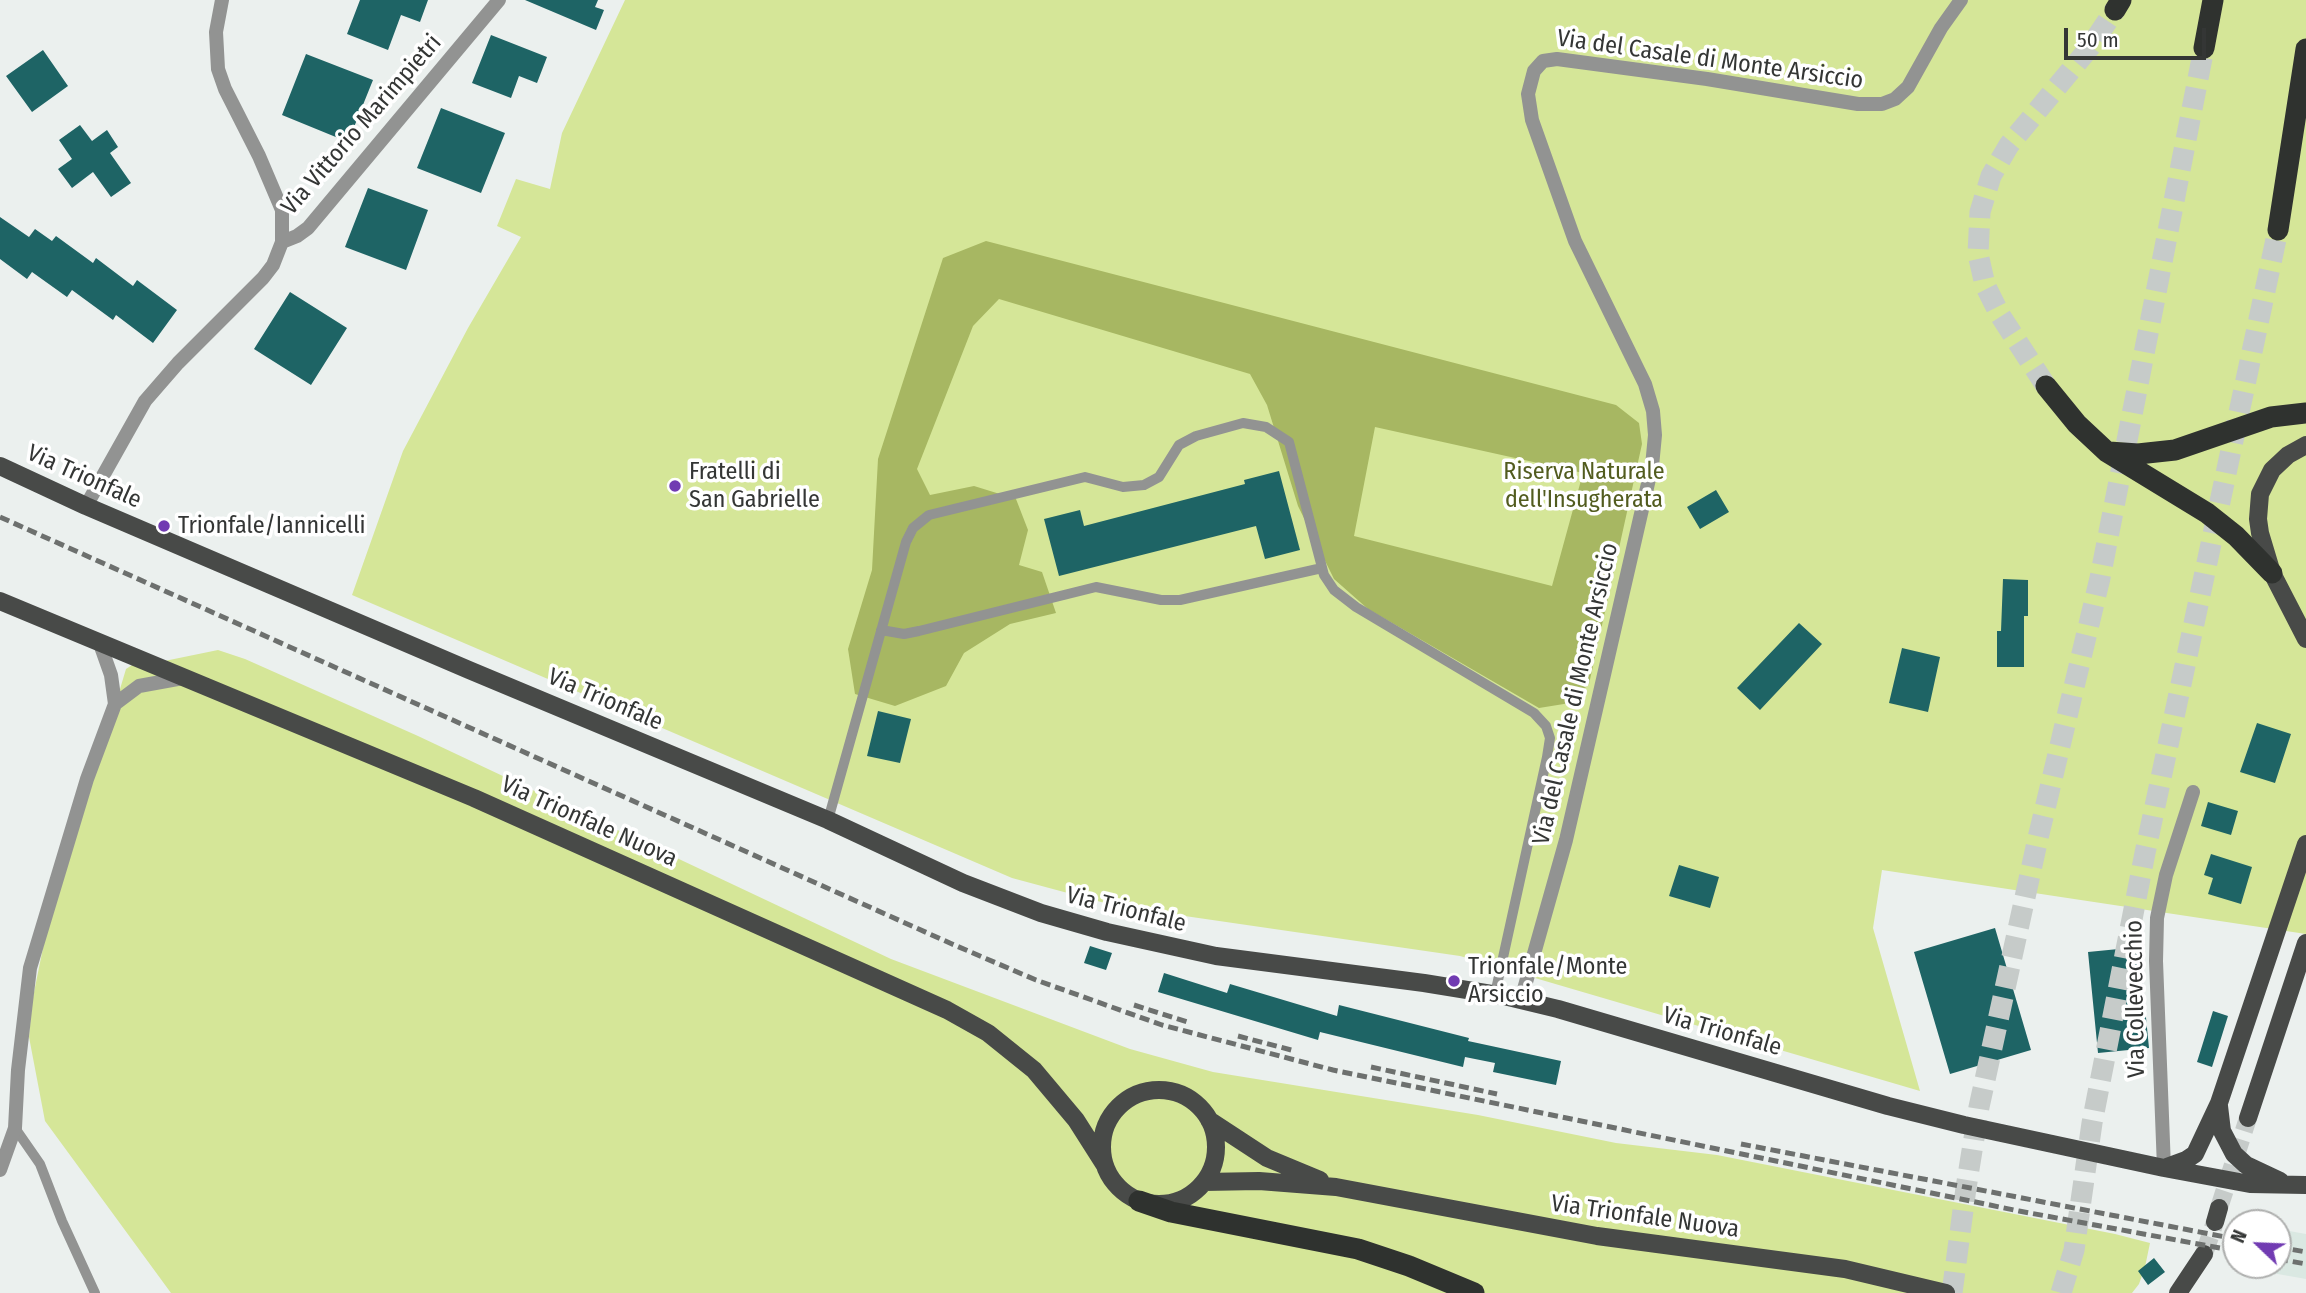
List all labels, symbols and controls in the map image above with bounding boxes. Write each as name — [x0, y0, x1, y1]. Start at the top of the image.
scale bar — [2068, 14, 2210, 58]
street label: Via del Casale di Monte Arsiccio — [1555, 24, 1865, 96]
text: 50 m — [2077, 27, 2119, 53]
street label: Via Vittorio Marimpietri — [276, 29, 448, 221]
street label: Via Trionfale — [22, 439, 146, 515]
place label: Fratelli di San Gabrielle — [689, 458, 820, 514]
park label: Riserva Naturale dell'Insugherata — [1503, 458, 1665, 514]
marker: Fratelli di San Gabrielle — [667, 478, 683, 494]
place label: Trionfale/Iannicelli — [178, 512, 366, 540]
marker: Trionfale/Iannicelli — [156, 518, 172, 534]
street label: Via del Casale di Monte Arsiccio — [1527, 540, 1625, 848]
street label: Via Trionfale — [543, 663, 667, 737]
street label: Via Trionfale Nuova — [497, 770, 681, 874]
street label: Via Trionfale — [1063, 881, 1189, 939]
street label: Via Collevecchio — [2120, 920, 2152, 1078]
place label: Trionfale/Monte Arsiccio — [1468, 953, 1627, 1009]
marker: Trionfale/Monte Arsiccio — [1446, 973, 1462, 989]
street label: Via Trionfale — [1659, 1001, 1785, 1063]
street label: Via Trionfale Nuova — [1549, 1190, 1741, 1244]
north arrow — [2222, 1209, 2292, 1279]
text: N — [2226, 1227, 2252, 1246]

